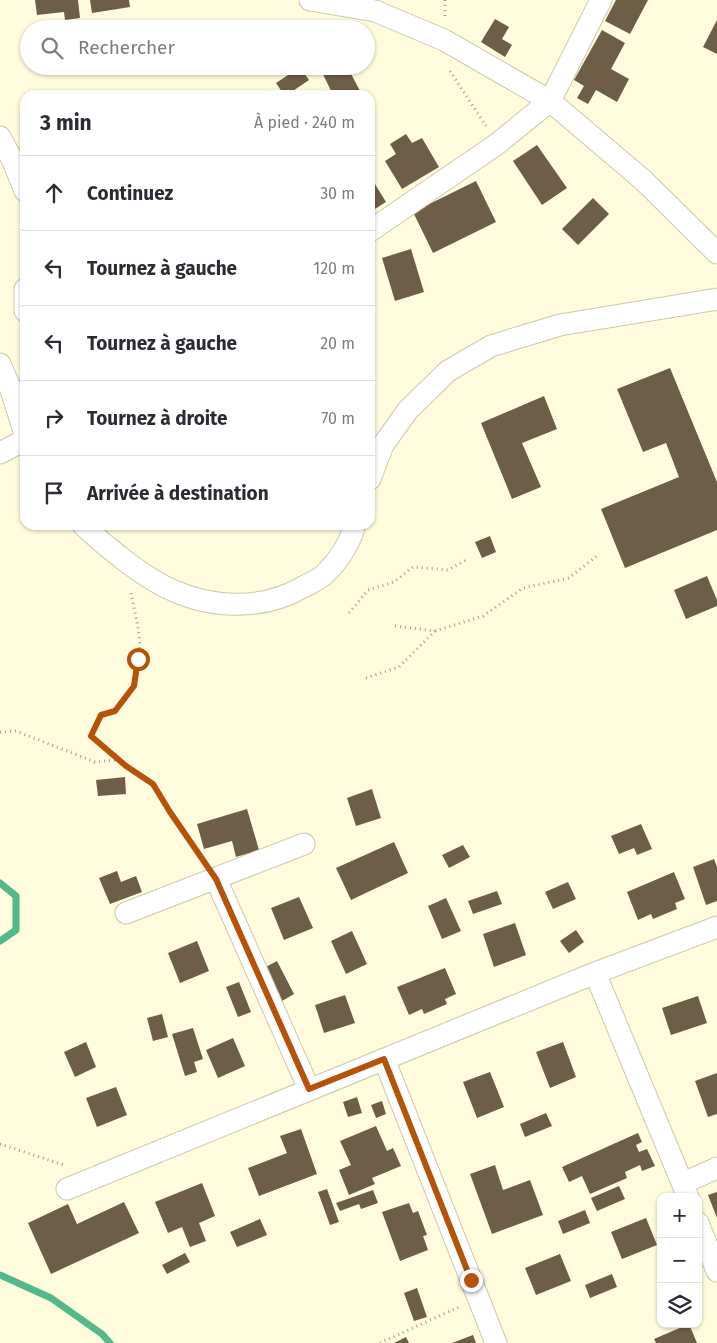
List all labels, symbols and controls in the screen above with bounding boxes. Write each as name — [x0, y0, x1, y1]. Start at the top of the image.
search box — [20, 20, 375, 75]
icon: search — [38, 34, 66, 62]
text: Rechercher — [78, 36, 175, 59]
text: 3 min — [40, 110, 92, 136]
text: À pied · 240 m — [254, 113, 355, 132]
icon: ahead — [40, 179, 68, 207]
text: Continuez — [87, 182, 173, 205]
text: 30 m — [320, 184, 355, 203]
icon: left — [40, 254, 68, 282]
text: Tournez à gauche — [87, 257, 237, 280]
text: 120 m — [313, 259, 355, 278]
icon: left — [40, 329, 68, 357]
text: Tournez à gauche — [87, 332, 237, 355]
text: 20 m — [320, 334, 355, 353]
icon: right — [40, 404, 68, 432]
text: Tournez à droite — [87, 407, 228, 430]
text: 70 m — [321, 409, 355, 428]
icon: arrive — [40, 479, 68, 507]
text: Arrivée à destination — [87, 482, 269, 505]
route start — [127, 648, 150, 671]
map controls — [657, 1193, 702, 1328]
button: + — [657, 1193, 702, 1238]
button: − — [657, 1238, 702, 1283]
route end — [460, 1269, 483, 1292]
button: layers — [657, 1283, 702, 1328]

